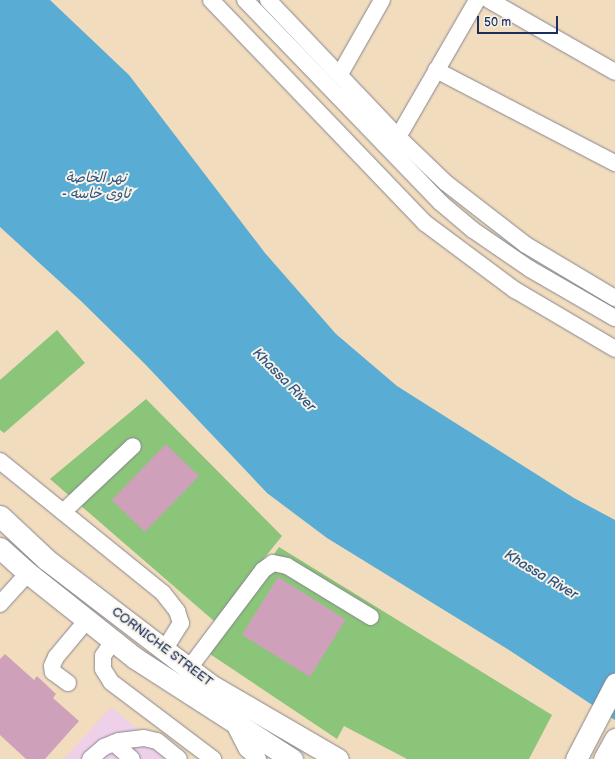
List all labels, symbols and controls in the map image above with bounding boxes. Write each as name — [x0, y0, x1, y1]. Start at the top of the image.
scale bar — [479, 8, 560, 34]
text: 50 m — [484, 15, 511, 30]
water label: نهر الخاصة - ئاوی خاسە — [61, 170, 131, 202]
water label: Khassa River — [249, 345, 319, 415]
water label: Khassa River — [501, 547, 581, 603]
street label: CORNICHE STREET — [108, 604, 216, 690]

